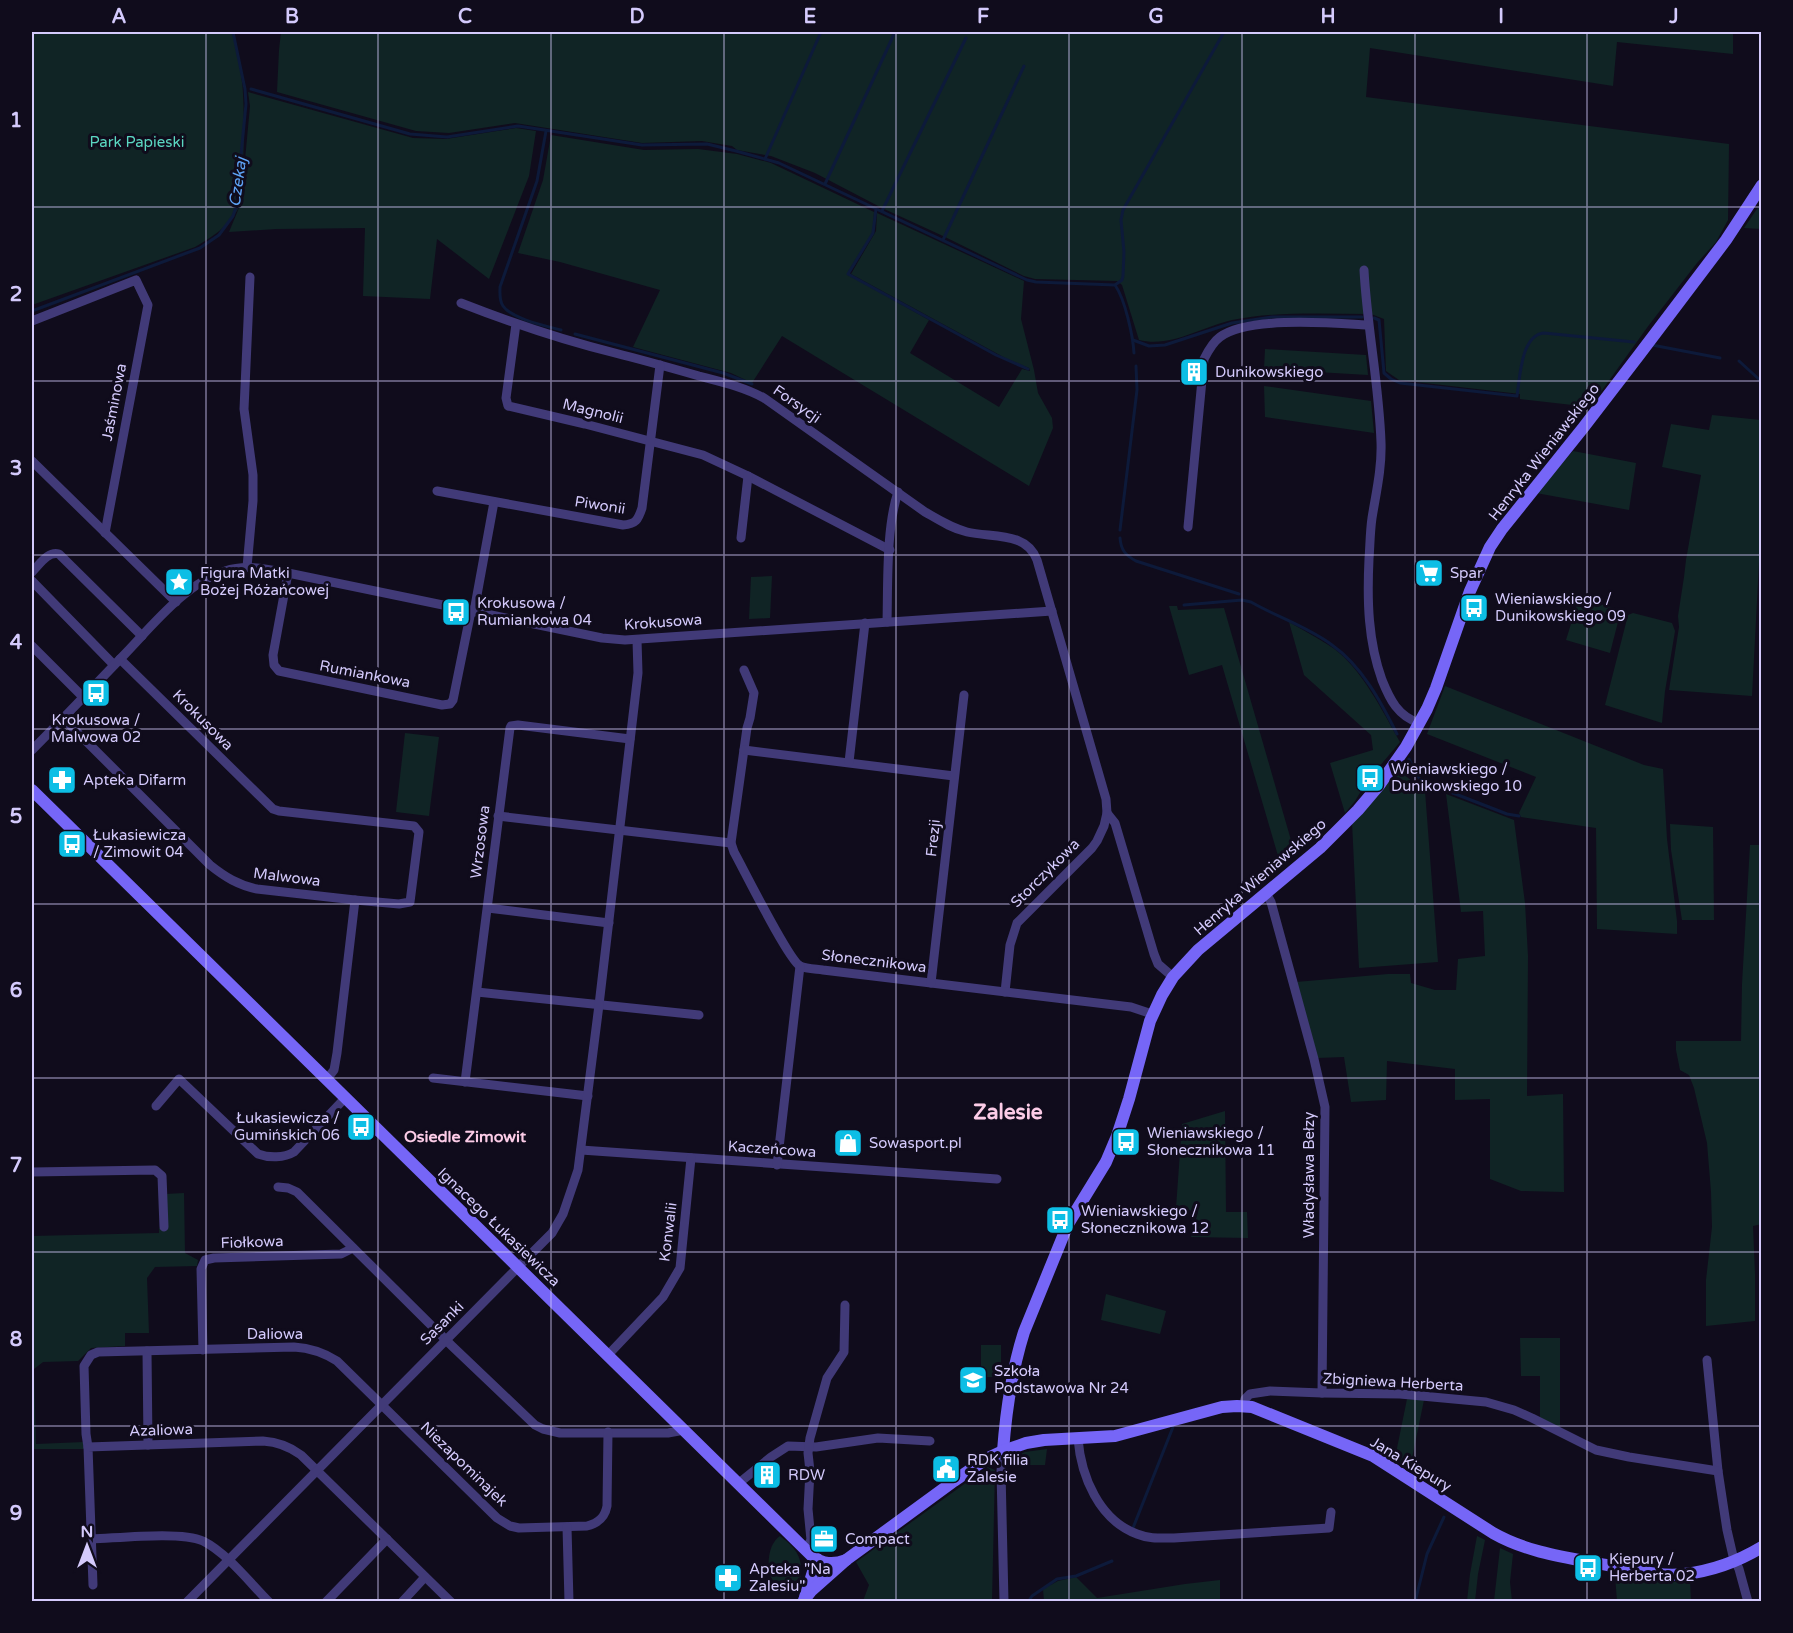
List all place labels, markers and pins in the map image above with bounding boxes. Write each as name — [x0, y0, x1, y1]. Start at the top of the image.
building icon: Dunikowskiego — [1178, 356, 1210, 388]
place label: Dunikowskiego — [1215, 363, 1323, 381]
supermarket icon: Spar — [1413, 557, 1445, 589]
place label: Figura Matki Bożej Różańcowej — [200, 564, 329, 599]
place label: Spar — [1450, 564, 1483, 582]
place icon: Figura Matki Bożej Różańcowej — [163, 566, 195, 598]
place label: Wieniawskiego / Dunikowskiego 09 — [1495, 590, 1626, 625]
bus stop icon: Wieniawskiego / Dunikowskiego 09 — [1458, 592, 1490, 624]
place label: Krokusowa / Rumiankowa 04 — [477, 594, 592, 629]
bus stop icon: Krokusowa / Rumiankowa 04 — [440, 596, 472, 628]
bus stop icon: Krokusowa / Malwowa 02 — [80, 677, 112, 709]
place label: Krokusowa / Malwowa 02 — [51, 711, 141, 746]
place label: Wieniawskiego / Dunikowskiego 10 — [1391, 760, 1522, 795]
bus stop icon: Wieniawskiego / Dunikowskiego 10 — [1354, 762, 1386, 794]
pharmacy icon: Apteka Difarm — [46, 764, 78, 796]
place label: Apteka Difarm — [83, 771, 186, 789]
place label: Łukasiewicza / Zimowit 04 — [93, 826, 186, 861]
bus stop icon: Łukasiewicza / Zimowit 04 — [56, 828, 88, 860]
place label: Łukasiewicza / Gumińskich 06 — [234, 1109, 340, 1144]
bus stop icon: Łukasiewicza / Gumińskich 06 — [345, 1111, 377, 1143]
place label: Wieniawskiego / Słonecznikowa 11 — [1147, 1124, 1275, 1159]
bus stop icon: Wieniawskiego / Słonecznikowa 11 — [1110, 1126, 1142, 1158]
shop icon: Sowasport.pl — [832, 1127, 864, 1159]
place label: Sowasport.pl — [869, 1134, 962, 1152]
place label: Wieniawskiego / Słonecznikowa 12 — [1081, 1202, 1209, 1237]
bus stop icon: Wieniawskiego / Słonecznikowa 12 — [1044, 1204, 1076, 1236]
place label: Szkoła Podstawowa Nr 24 — [994, 1362, 1129, 1397]
school or university icon: Szkoła Podstawowa Nr 24 — [957, 1364, 989, 1396]
place label: RDK filia Zalesie — [967, 1451, 1028, 1486]
public building icon: RDK filia Zalesie — [930, 1453, 962, 1485]
building icon: RDW — [751, 1459, 783, 1491]
place label: RDW — [788, 1466, 825, 1484]
office icon: Compact — [808, 1523, 840, 1555]
place label: Compact — [845, 1530, 910, 1548]
place label: Kiepury / Herberta 02 — [1609, 1550, 1695, 1585]
bus stop icon: Kiepury / Herberta 02 — [1572, 1552, 1604, 1584]
place label: Apteka "Na Zalesiu" — [749, 1560, 831, 1595]
pharmacy icon: Apteka "Na Zalesiu" — [712, 1562, 744, 1594]

